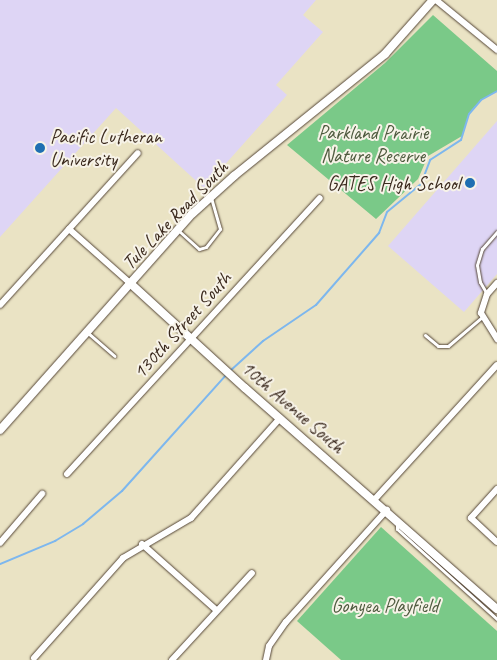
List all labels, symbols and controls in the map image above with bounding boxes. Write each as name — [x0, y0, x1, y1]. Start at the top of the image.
park label: Parkland Prairie Nature Reserve — [317, 121, 429, 168]
place label: Pacific Lutheran University — [50, 124, 161, 171]
marker: Pacific Lutheran University — [34, 142, 46, 154]
street label: Tule Lake Road South — [116, 155, 234, 275]
place label: GATES High School — [328, 171, 460, 195]
marker: GATES High School — [464, 177, 476, 189]
street label: 130th Street South — [128, 267, 236, 383]
street label: 10th Avenue South — [236, 356, 350, 458]
park label: Gonyea Playfield — [331, 593, 439, 617]

